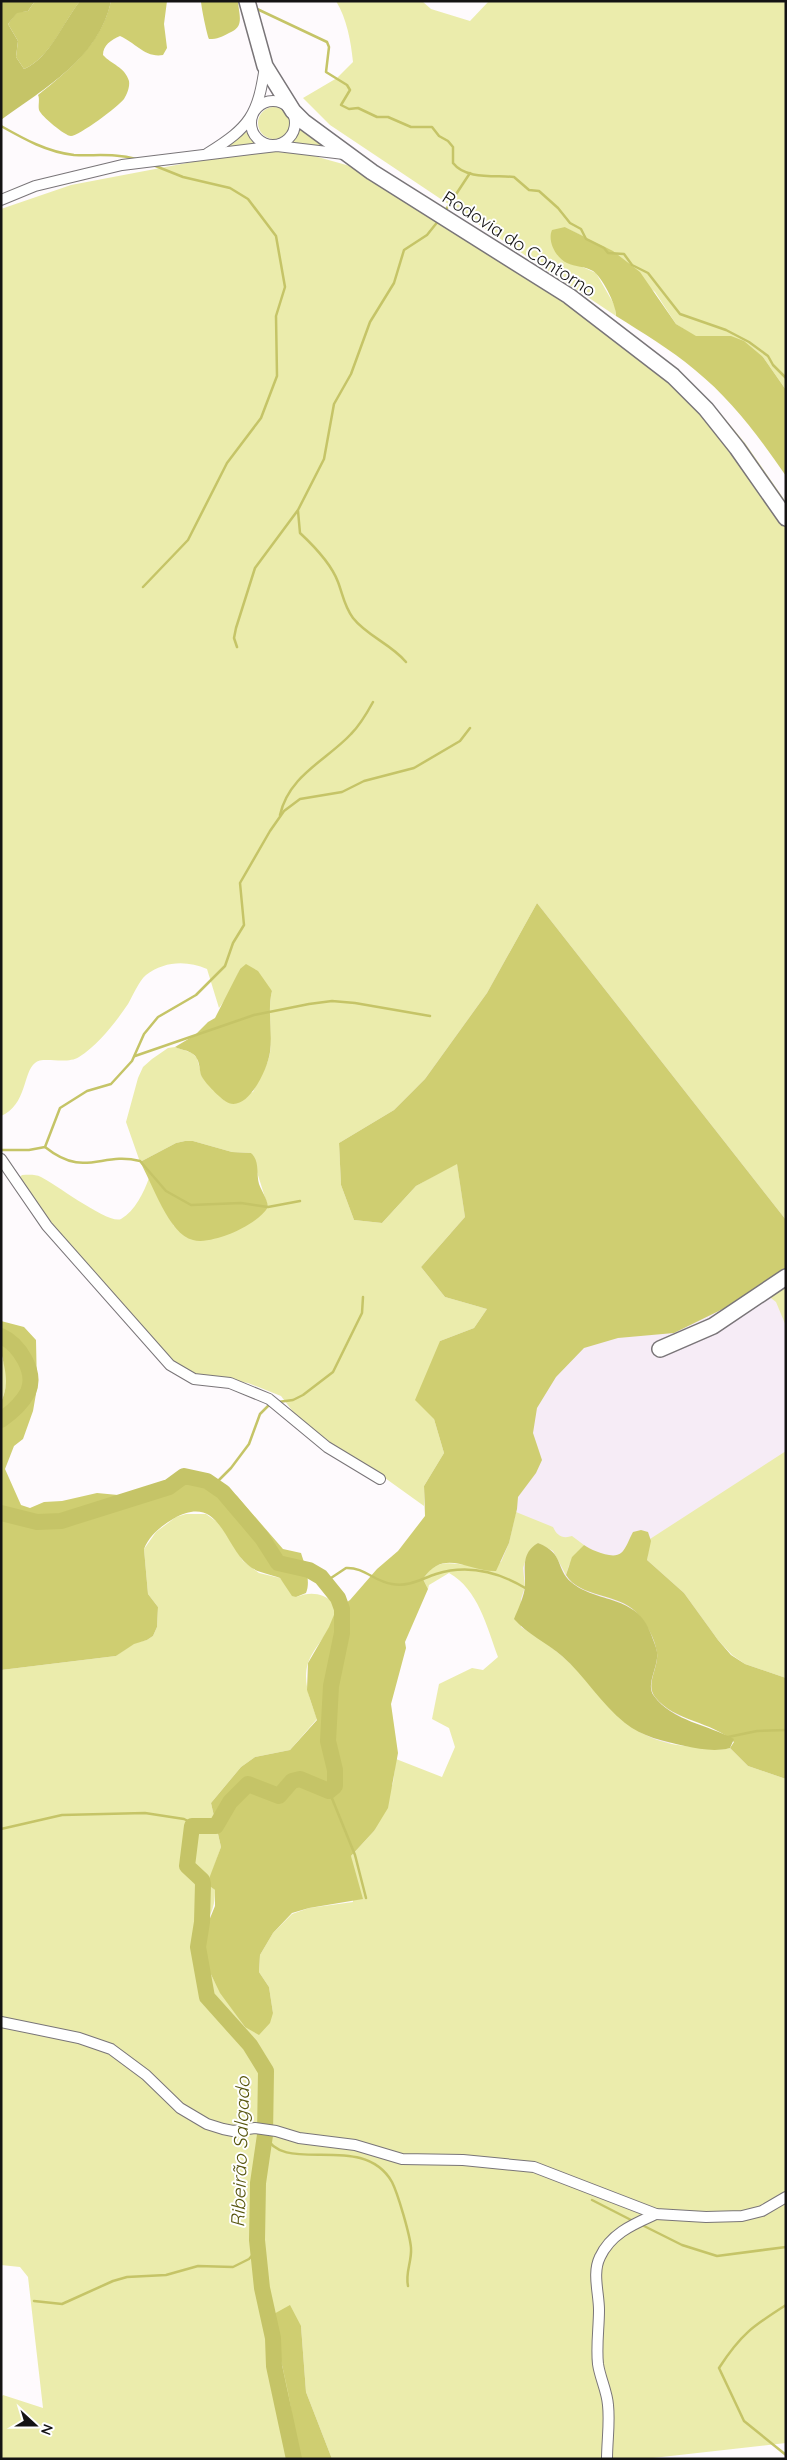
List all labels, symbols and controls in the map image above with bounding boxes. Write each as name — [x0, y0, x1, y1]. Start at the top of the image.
street label: Rodovia do Contorno — [438, 185, 600, 302]
water label: Ribeirão Salgado — [225, 2075, 255, 2228]
north arrow — [10, 2400, 60, 2450]
text: N — [37, 2422, 57, 2438]

